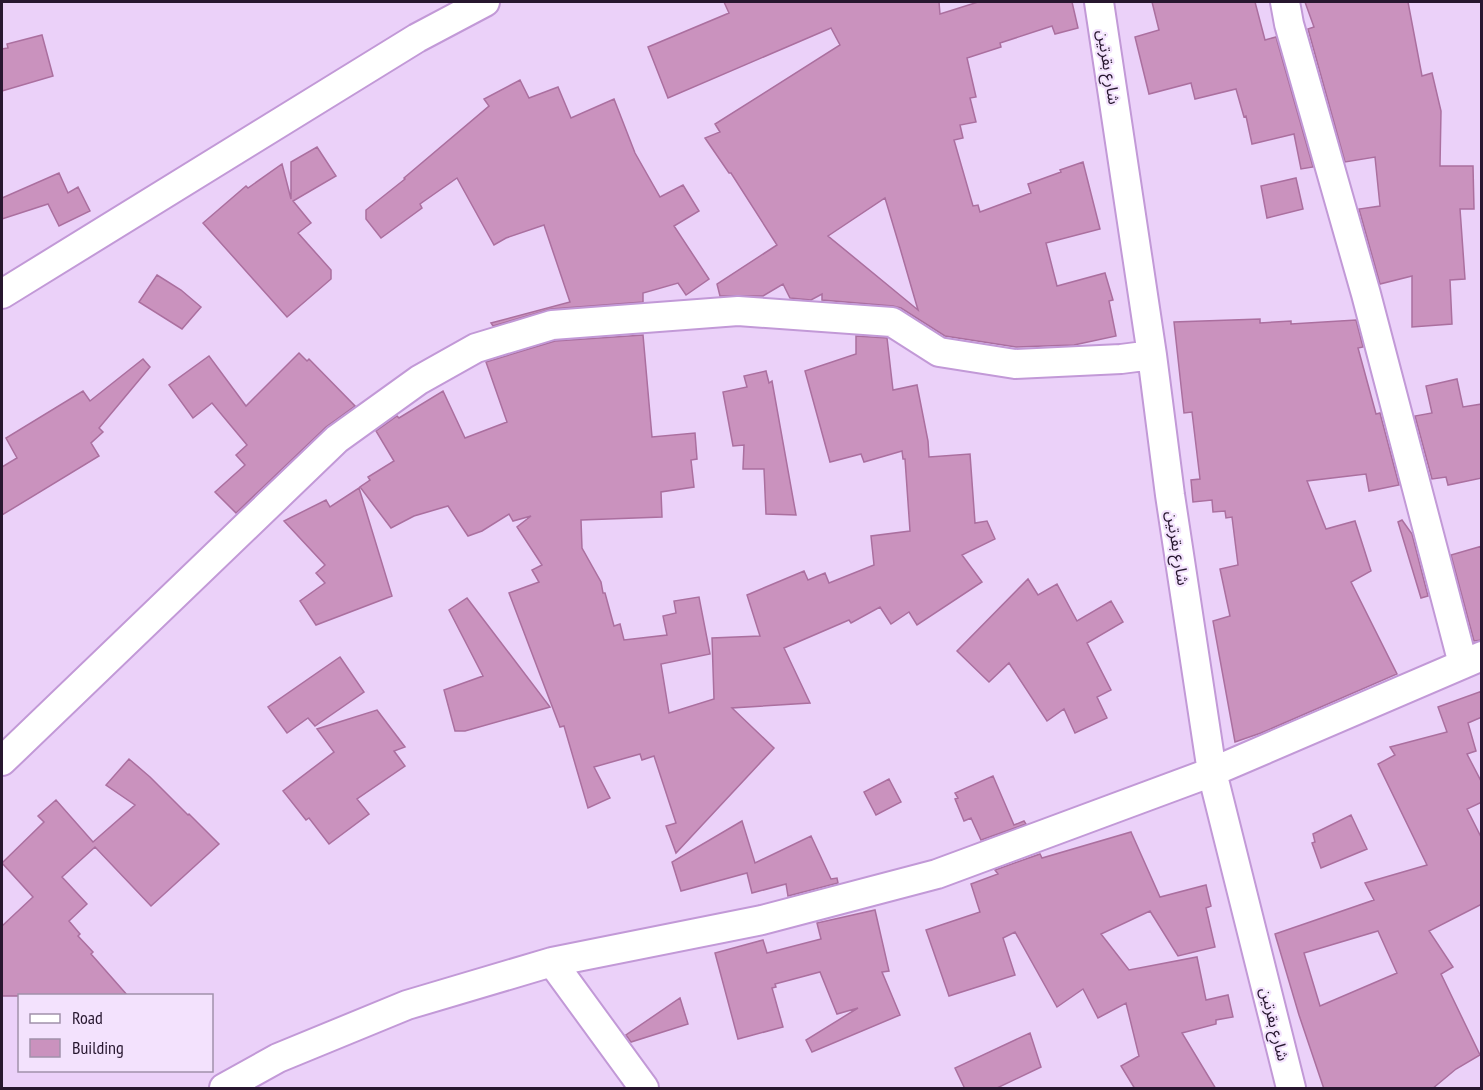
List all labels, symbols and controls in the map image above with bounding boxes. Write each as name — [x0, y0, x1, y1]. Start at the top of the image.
street label: شارع بقرتين — [1090, 28, 1125, 106]
street label: شارع بقرتين — [1159, 509, 1194, 587]
street label: شارع بقرتين — [1253, 985, 1294, 1064]
legend — [18, 994, 213, 1072]
text: Road — [72, 1006, 103, 1029]
text: Building — [72, 1036, 124, 1059]

